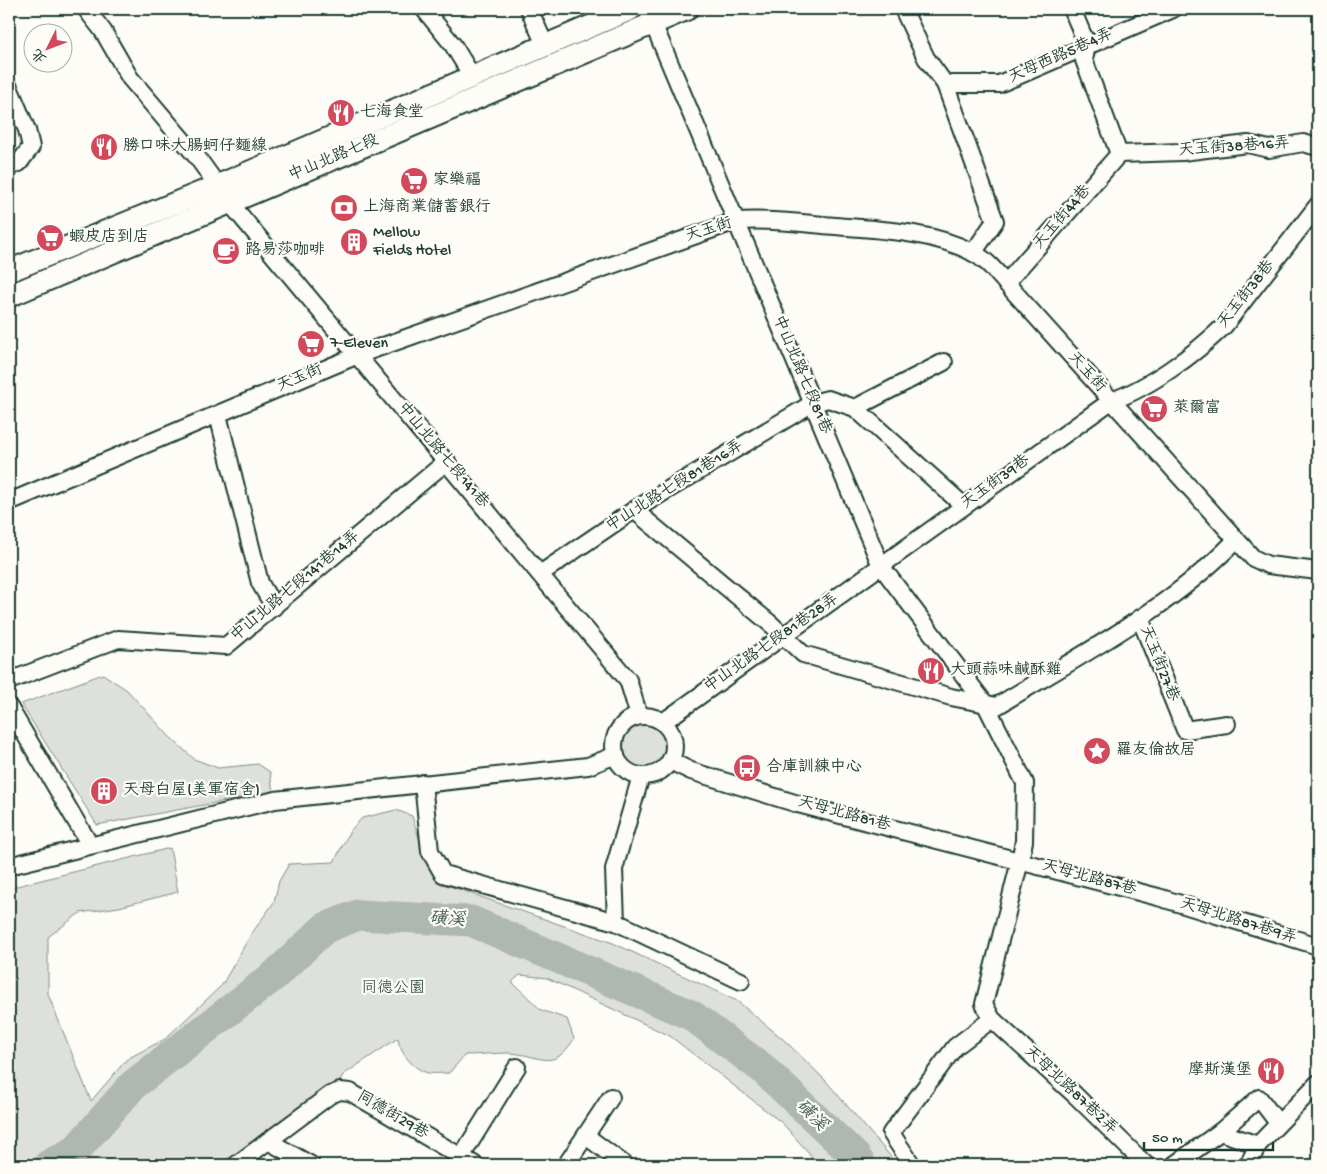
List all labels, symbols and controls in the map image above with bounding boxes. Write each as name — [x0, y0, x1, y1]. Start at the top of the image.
north arrow — [22, 22, 72, 72]
street label: 天母西路5巷4弄 — [1005, 24, 1116, 88]
text: 北 — [29, 44, 51, 66]
restaurant icon: 七海食堂 — [326, 98, 356, 128]
place label: 七海食堂 — [360, 102, 424, 123]
street label: 中山北路七段 — [285, 130, 382, 187]
restaurant icon: 勝口味大腸蚵仔麵線 — [89, 132, 119, 162]
street label: 天玉街38巷16弄 — [1178, 133, 1290, 161]
place label: 勝口味大腸蚵仔麵線 — [123, 136, 267, 157]
supermarket icon: 家樂福 — [399, 166, 429, 196]
place label: 家樂福 — [433, 170, 481, 191]
street label: 天玉街44巷 — [1028, 181, 1096, 254]
bank icon: 上海商業儲蓄銀行 — [329, 193, 359, 223]
place label: 上海商業儲蓄銀行 — [363, 197, 491, 218]
street label: 天玉街 — [683, 214, 735, 247]
supermarket icon: 蝦皮店到店 — [35, 223, 65, 253]
place label: Mellow Fields Hotel — [372, 224, 451, 261]
place label: 蝦皮店到店 — [69, 227, 149, 248]
building icon: Mellow Fields Hotel — [339, 227, 369, 257]
cafe icon: 路易莎咖啡 — [211, 236, 241, 266]
place label: 路易莎咖啡 — [245, 240, 325, 261]
street label: 天玉街38巷 — [1213, 256, 1279, 333]
street label: 中山北路七段81巷 — [767, 312, 836, 437]
supermarket icon: 7-Eleven — [296, 329, 326, 359]
place label: 7-Eleven — [329, 335, 388, 354]
street label: 天玉街 — [1063, 348, 1110, 397]
street label: 天玉街 — [274, 360, 326, 397]
supermarket icon: 萊爾富 — [1139, 394, 1169, 424]
street label: 中山北路七段141巷 — [392, 398, 493, 513]
place label: 萊爾富 — [1173, 398, 1221, 419]
street label: 中山北路七段81巷16弄 — [602, 435, 747, 537]
street label: 天玉街39巷 — [957, 450, 1034, 514]
street label: 中山北路七段141巷14弄 — [226, 526, 364, 647]
street label: 中山北路七段81巷28弄 — [700, 589, 843, 698]
street label: 天玉街27巷 — [1134, 623, 1184, 705]
restaurant icon: 大頭蒜味鹹酥雞 — [916, 656, 946, 686]
place label: 大頭蒜味鹹酥雞 — [950, 660, 1062, 681]
place icon: 羅友倫故居 — [1082, 736, 1112, 766]
place label: 羅友倫故居 — [1116, 740, 1196, 761]
bus stop icon: 合庫訓練中心 — [732, 753, 762, 783]
place label: 合庫訓練中心 — [766, 757, 862, 778]
building icon: 天母白屋(美軍宿舍) — [89, 776, 119, 806]
place label: 天母白屋(美軍宿舍) — [123, 780, 260, 801]
street label: 天母北路81巷 — [796, 792, 893, 837]
street label: 天母北路87巷 — [1040, 855, 1139, 901]
street label: 天母北路87巷9弄 — [1177, 893, 1299, 949]
water label: 磺溪 — [428, 907, 467, 932]
park label: 同德公園 — [361, 979, 425, 999]
street label: 天母北路87巷2弄 — [1019, 1041, 1122, 1139]
restaurant icon: 摩斯漢堡 — [1256, 1056, 1286, 1086]
place label: 摩斯漢堡 — [1188, 1060, 1252, 1081]
street label: 同德街29巷 — [353, 1086, 432, 1144]
water label: 磺溪 — [791, 1095, 833, 1137]
scale bar — [1144, 1119, 1273, 1151]
text: 50 m — [1152, 1130, 1183, 1148]

